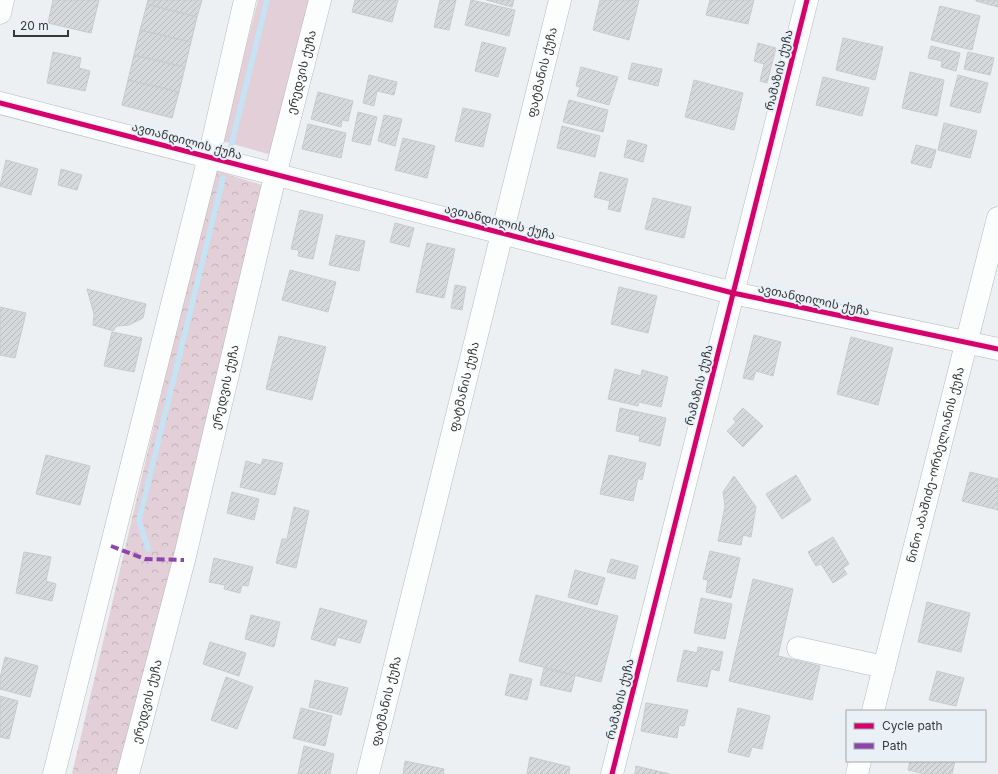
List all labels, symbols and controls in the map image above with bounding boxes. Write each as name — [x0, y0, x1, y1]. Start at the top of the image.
scale bar — [14, 12, 68, 38]
text: 20 m — [20, 18, 49, 33]
street label: ფატმანის ქუჩა — [523, 25, 560, 119]
street label: ერედვის ქუჩა — [283, 28, 319, 116]
street label: რამაზის ქუჩა — [761, 28, 796, 112]
street label: ავთანდილის ქუჩა — [130, 119, 244, 163]
street label: ავთანდილის ქუჩა — [443, 200, 557, 244]
street label: ავთანდილის ქუჩა — [757, 280, 871, 320]
street label: ფატმანის ქუჩა — [445, 340, 482, 433]
street label: ერედვის ქუჩა — [207, 343, 242, 431]
street label: რამაზის ქუჩა — [681, 343, 716, 427]
street label: ნინო აბაშიძე-ორბელიანის ქუჩა — [903, 365, 967, 564]
street label: ფატმანის ქუჩა — [367, 654, 404, 748]
street label: რამაზის ქუჩა — [602, 657, 637, 741]
street label: ერედვის ქუჩა — [128, 658, 165, 745]
legend — [846, 710, 986, 762]
text: Cycle path — [882, 718, 943, 733]
text: Path — [882, 738, 907, 753]

